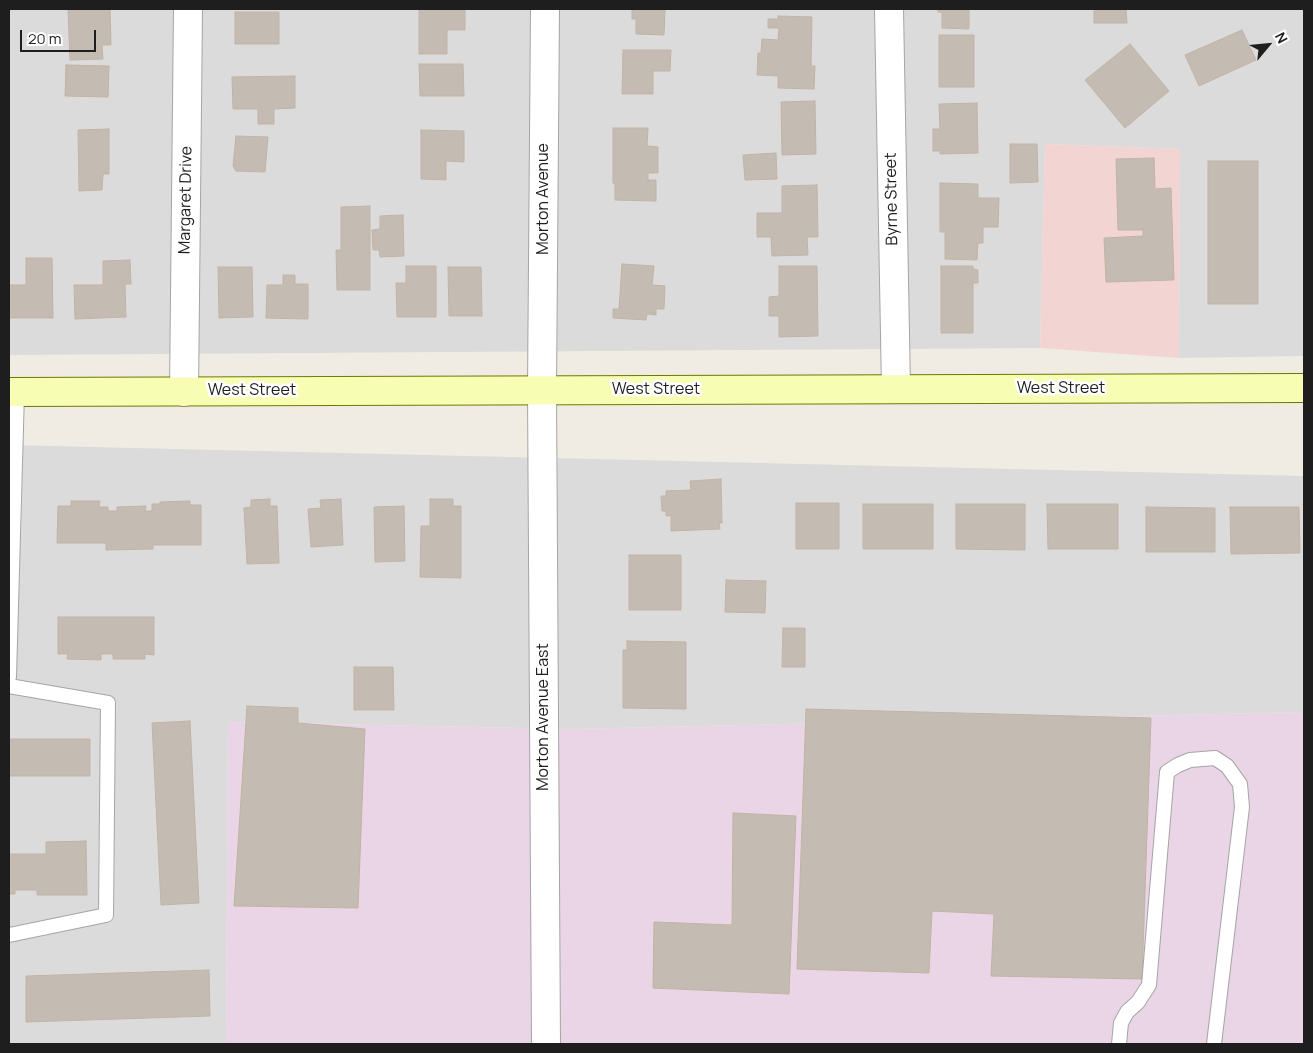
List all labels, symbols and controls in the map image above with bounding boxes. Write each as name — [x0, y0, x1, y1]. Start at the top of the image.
scale bar — [22, 20, 99, 52]
north arrow — [1243, 20, 1293, 70]
text: 20 m — [28, 28, 61, 49]
text: N — [1271, 29, 1292, 47]
street label: Morton Avenue — [534, 143, 554, 255]
street label: Margaret Drive — [175, 146, 197, 254]
street label: Byrne Street — [882, 152, 902, 246]
street label: West Street — [1017, 379, 1105, 399]
street label: West Street — [612, 380, 700, 400]
street label: West Street — [208, 381, 296, 401]
street label: Morton Avenue East — [534, 643, 554, 791]

